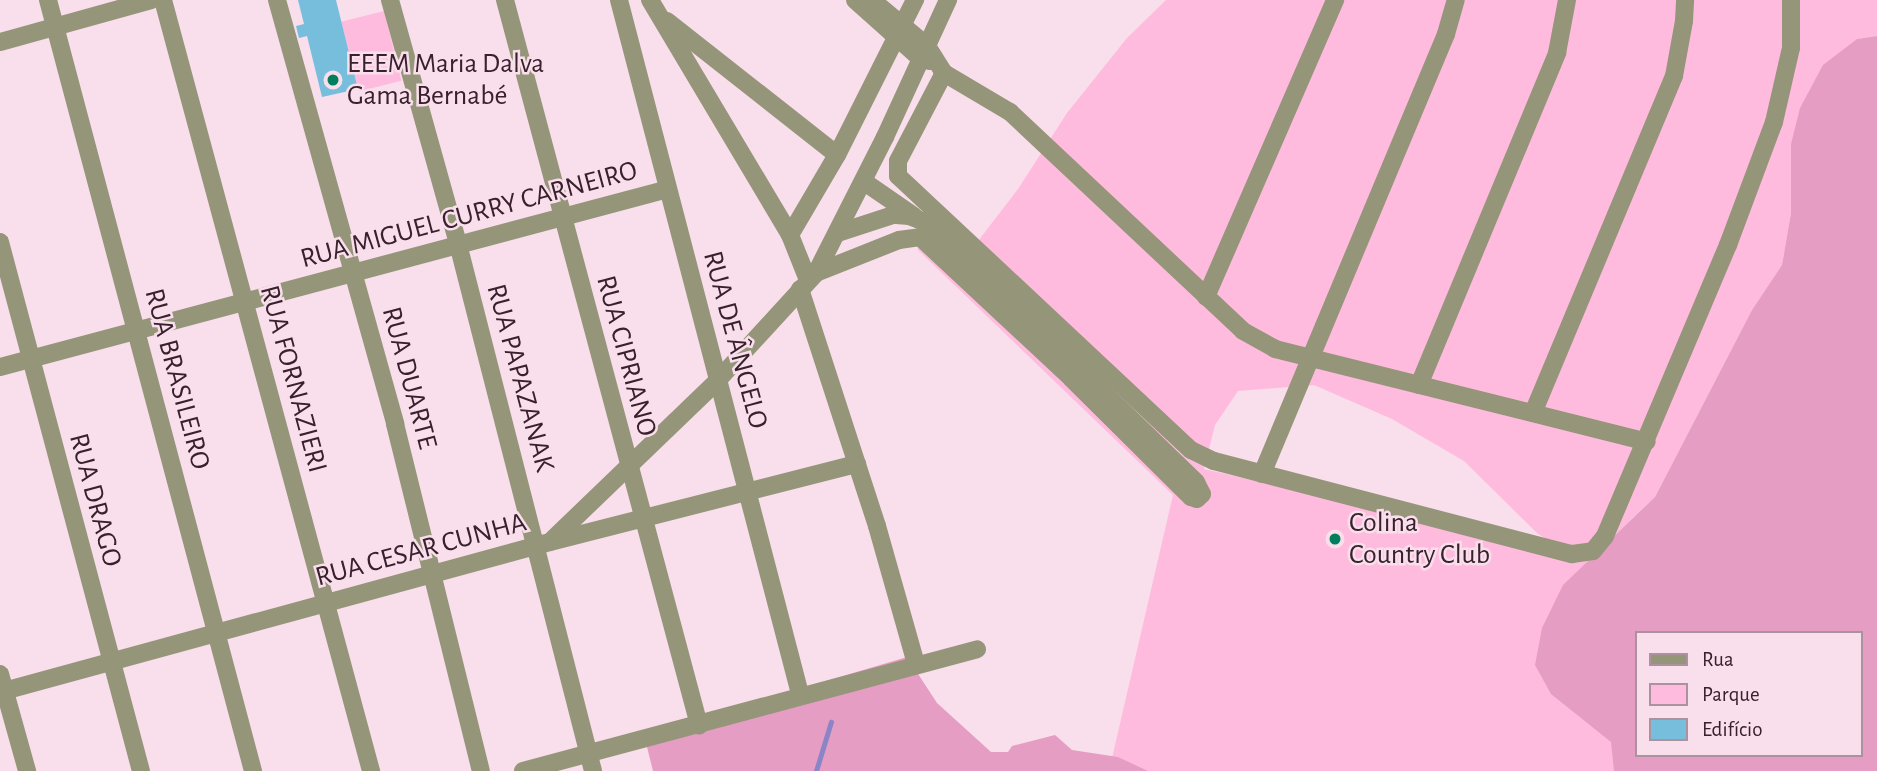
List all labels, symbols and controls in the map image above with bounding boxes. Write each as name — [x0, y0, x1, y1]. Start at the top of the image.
place label: EEEM Maria Dalva Gama Bernabé — [347, 47, 544, 113]
marker: EEEM Maria Dalva Gama Bernabé — [325, 72, 341, 88]
street label: RUA MIGUEL CURRY CARNEIRO — [297, 154, 641, 276]
street label: RUA DE ÂNGELO — [695, 247, 775, 433]
street label: RUA CIPRIANO — [588, 272, 664, 440]
street label: RUA PAPAZANAK — [479, 280, 561, 476]
street label: RUA FORNAZIERI — [252, 282, 334, 476]
street label: RUA BRASILEIRO — [137, 285, 217, 473]
street label: RUA DUARTE — [374, 303, 444, 453]
street label: RUA DRAGO — [61, 430, 129, 570]
street label: RUA CESAR CUNHA — [312, 506, 530, 594]
place label: Colina Country Club — [1349, 506, 1490, 572]
marker: Colina Country Club — [1327, 531, 1343, 547]
legend — [1636, 631, 1863, 757]
text: Rua — [1702, 649, 1734, 670]
text: Parque — [1702, 684, 1760, 705]
text: Edifício — [1702, 719, 1762, 740]

